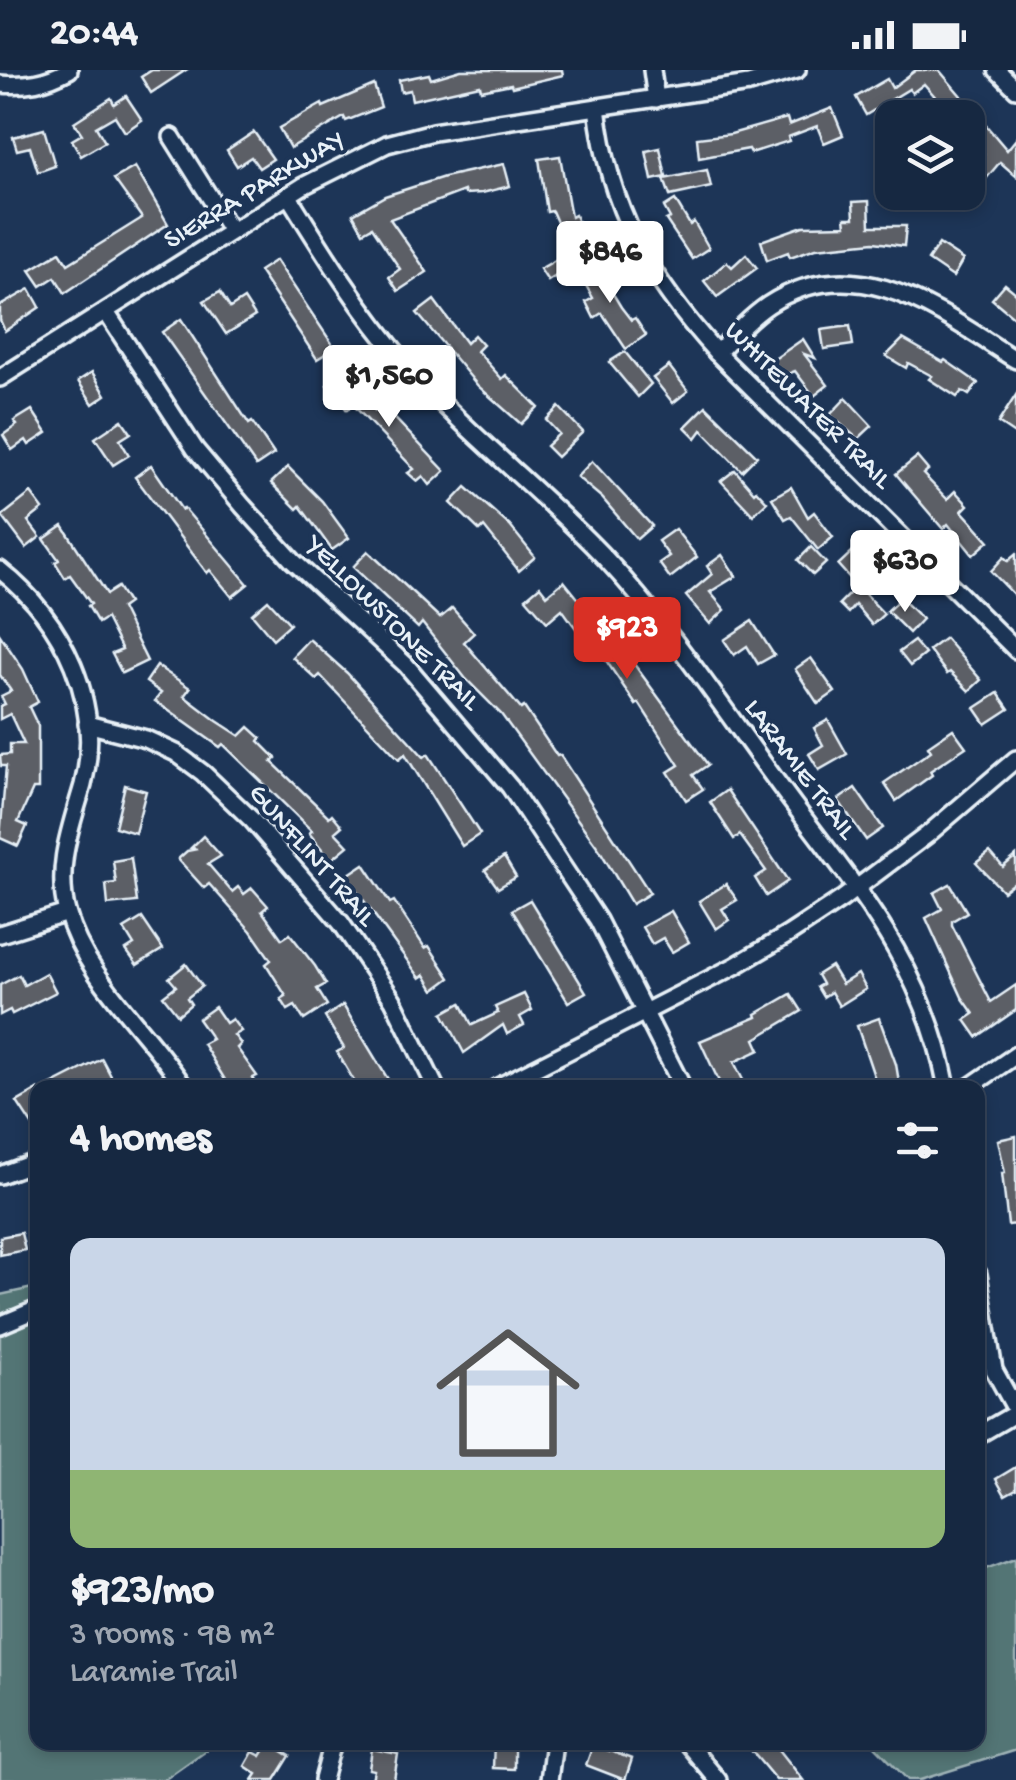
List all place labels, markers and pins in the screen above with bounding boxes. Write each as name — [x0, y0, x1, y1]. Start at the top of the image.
pin: $846 — [551, 221, 669, 306]
pin: $1,560 — [308, 345, 470, 430]
pin: $630 — [846, 530, 964, 615]
pin: $923 — [568, 597, 686, 682]

